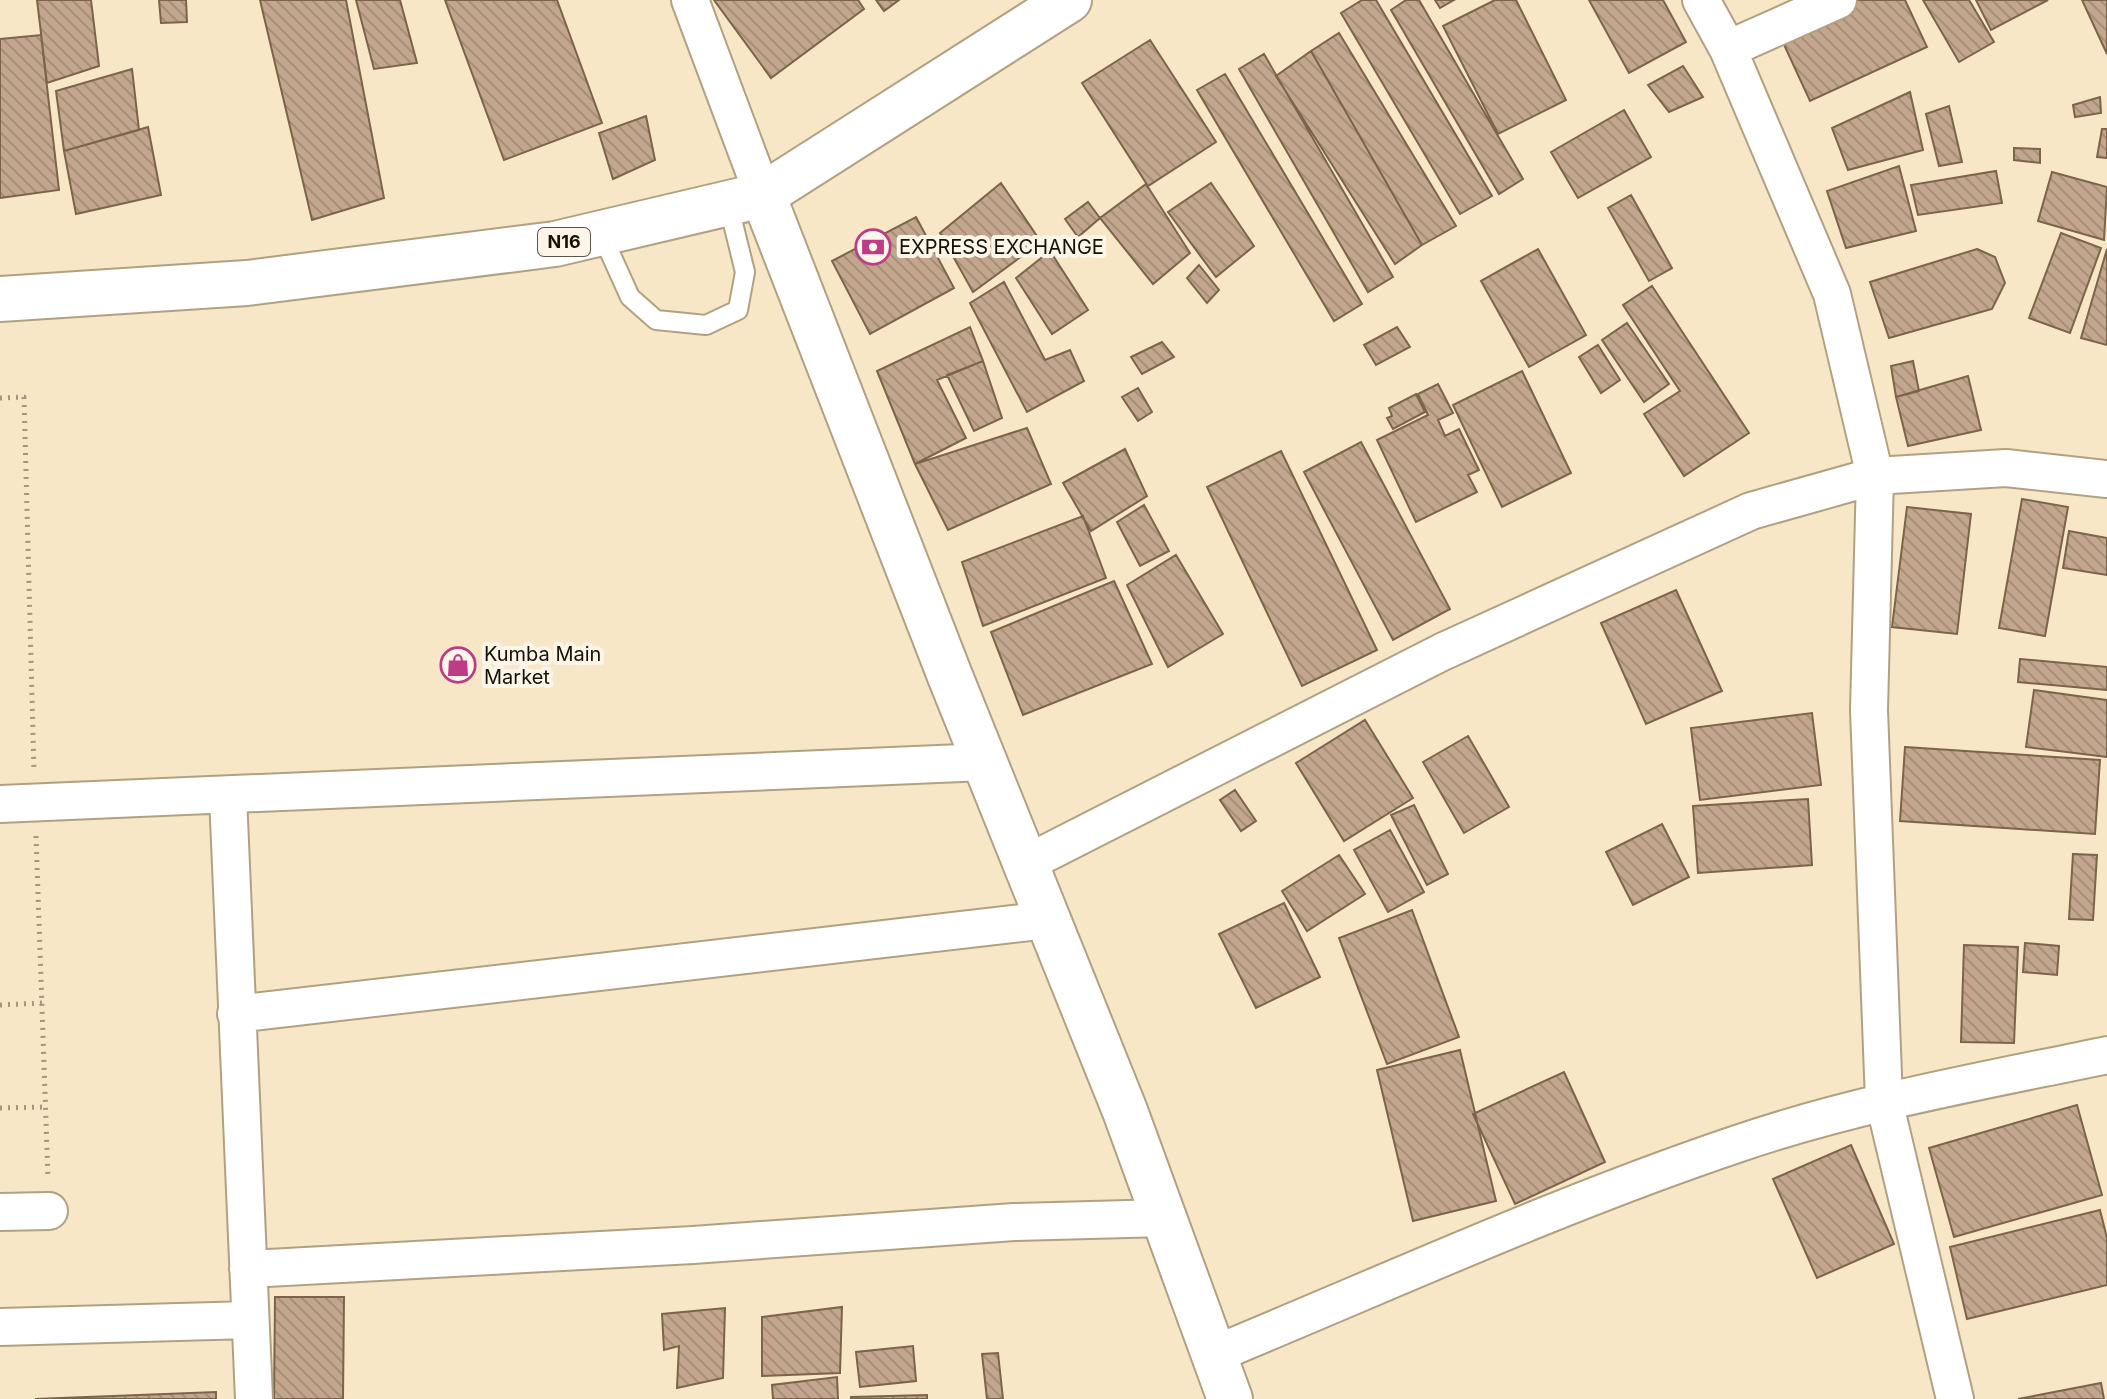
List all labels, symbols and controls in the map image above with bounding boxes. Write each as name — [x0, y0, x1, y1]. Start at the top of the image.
road number: N16 — [538, 228, 590, 256]
bank icon: EXPRESS EXCHANGE — [854, 228, 892, 266]
place label: EXPRESS EXCHANGE — [899, 235, 1104, 259]
place label: Kumba Main Market — [484, 642, 601, 689]
shop icon: Kumba Main Market — [439, 646, 477, 684]

